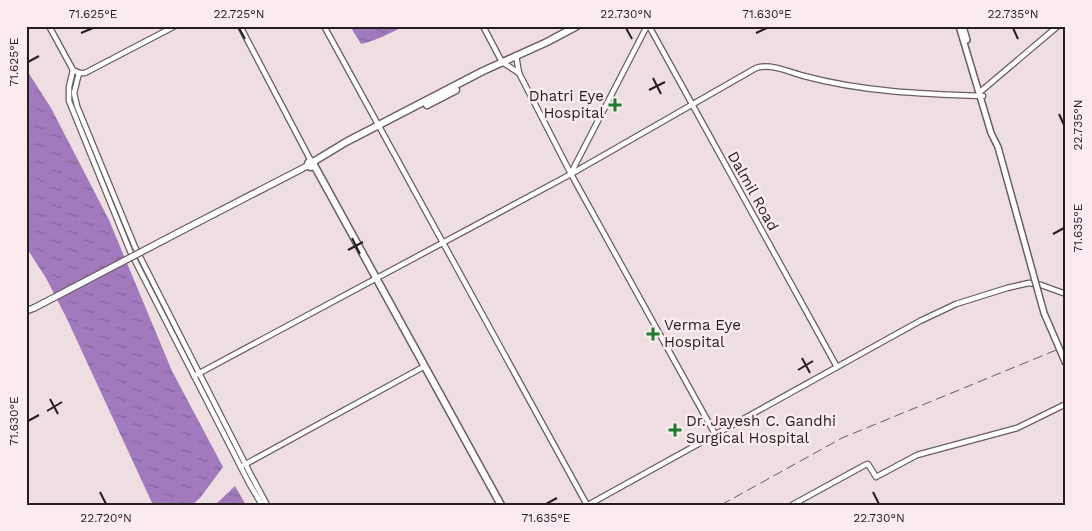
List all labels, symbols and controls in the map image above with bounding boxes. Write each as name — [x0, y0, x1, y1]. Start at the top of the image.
text: 71.625°E — [69, 7, 118, 21]
text: 22.725°N — [213, 7, 265, 21]
text: 22.730°N — [600, 7, 652, 21]
text: 71.630°E — [742, 7, 792, 21]
text: 22.735°N — [987, 7, 1039, 21]
text: 71.625°E — [7, 37, 21, 86]
place label: Dhatri Eye Hospital — [529, 87, 604, 122]
marker: Dhatri Eye Hospital — [608, 98, 622, 112]
text: 22.735°N — [1071, 99, 1085, 151]
street label: Dalmil Road — [724, 148, 782, 234]
text: 71.635°E — [1071, 203, 1085, 252]
place label: Verma Eye Hospital — [664, 316, 741, 351]
marker: Verma Eye Hospital — [646, 327, 660, 341]
text: 71.630°E — [7, 396, 21, 446]
place label: Dr. Jayesh C. Gandhi Surgical Hospital — [686, 412, 836, 447]
marker: Dr. Jayesh C. Gandhi Surgical Hospital — [668, 423, 682, 437]
text: 22.720°N — [80, 511, 132, 525]
text: 71.635°E — [522, 511, 571, 525]
text: 22.730°N — [853, 511, 905, 525]

